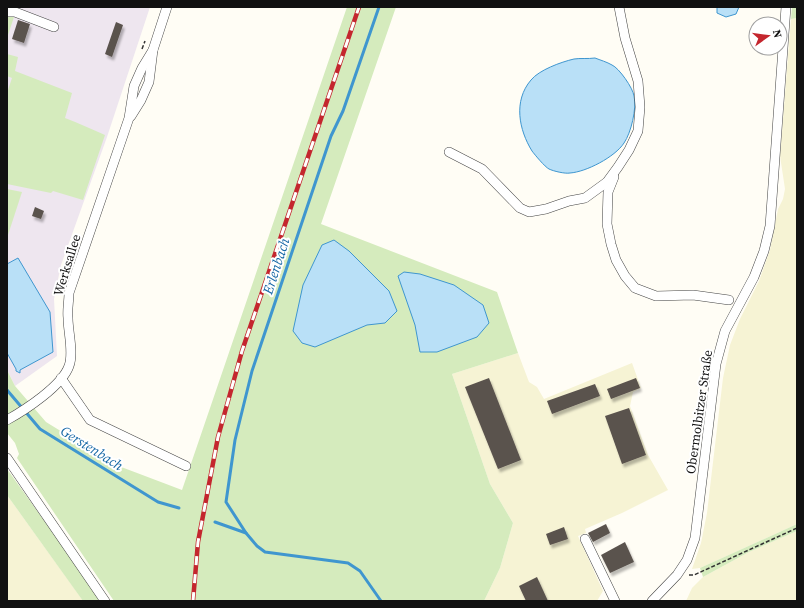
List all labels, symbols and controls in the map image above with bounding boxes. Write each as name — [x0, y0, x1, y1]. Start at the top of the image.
north arrow — [748, 16, 788, 56]
text: N — [769, 28, 785, 39]
street label: Werksallee — [50, 232, 85, 298]
water label: Erlenbach — [257, 235, 295, 298]
street label: Obermolbitzer Straße — [682, 348, 716, 475]
water label: Gerstenbach — [57, 421, 128, 475]

